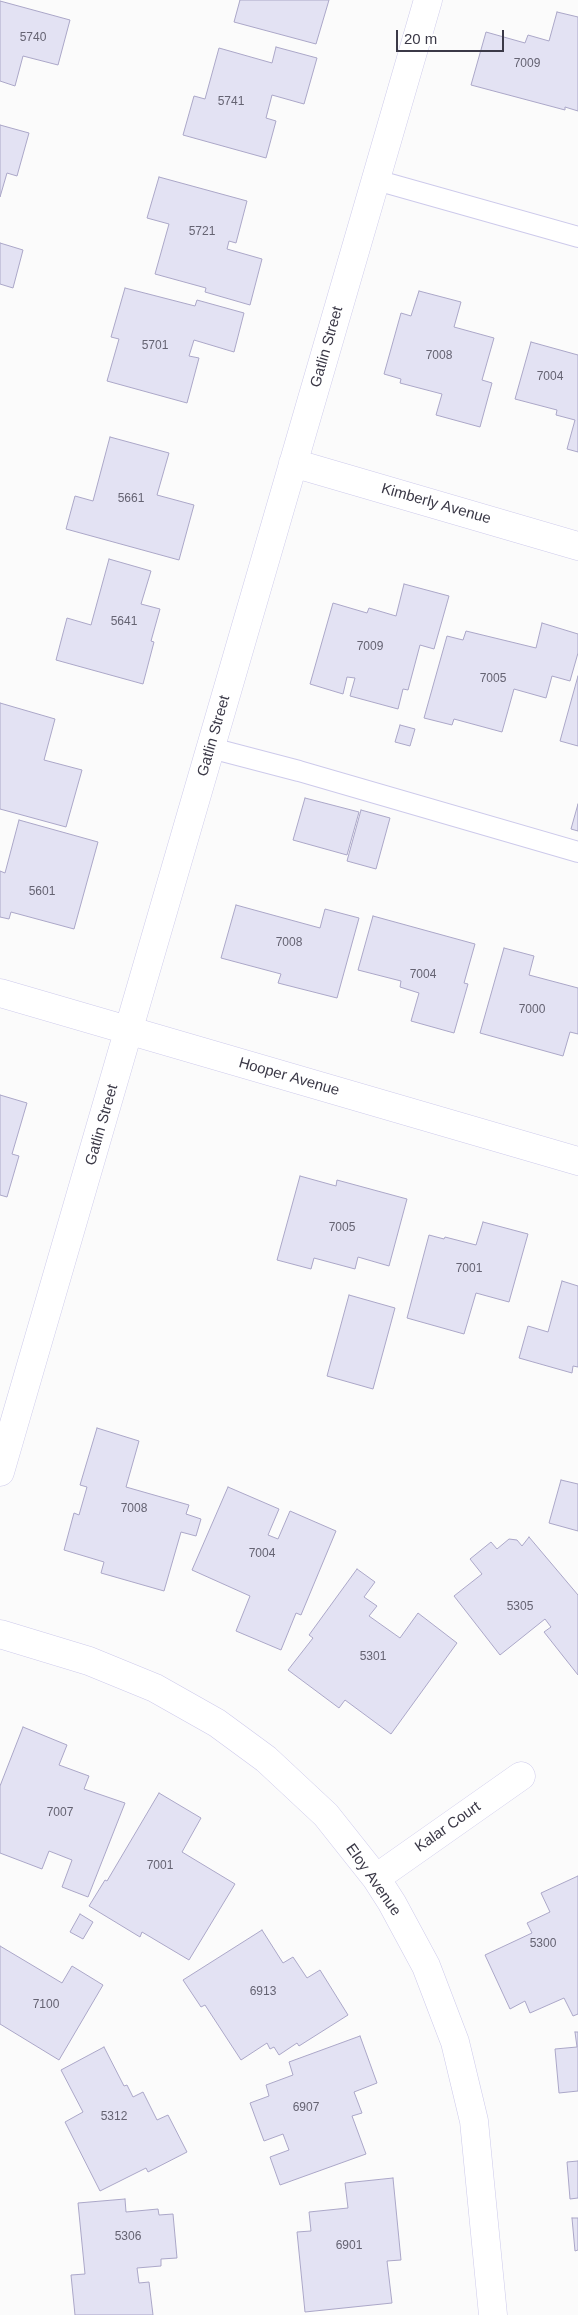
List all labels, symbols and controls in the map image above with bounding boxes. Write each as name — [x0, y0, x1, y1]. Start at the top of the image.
scale bar — [398, 20, 506, 52]
text: 20 m — [404, 30, 437, 47]
house number: 5740 — [20, 31, 46, 45]
house number: 7009 — [514, 57, 540, 71]
house number: 5741 — [218, 95, 244, 109]
house number: 5721 — [189, 225, 215, 239]
street label: Gatlin Street — [307, 304, 347, 390]
house number: 5701 — [142, 339, 168, 353]
house number: 7008 — [426, 349, 452, 363]
house number: 7004 — [537, 370, 563, 384]
street label: Kimberly Avenue — [379, 480, 493, 528]
house number: 5661 — [118, 492, 144, 506]
house number: 5641 — [111, 615, 137, 629]
house number: 7009 — [357, 640, 383, 654]
house number: 7005 — [480, 672, 506, 686]
street label: Gatlin Street — [194, 693, 234, 779]
house number: 5601 — [29, 885, 55, 899]
house number: 7008 — [276, 936, 302, 950]
house number: 7004 — [410, 968, 436, 982]
house number: 7000 — [519, 1003, 545, 1017]
street label: Hooper Avenue — [237, 1054, 341, 1100]
street label: Gatlin Street — [82, 1082, 122, 1168]
house number: 7005 — [329, 1221, 355, 1235]
house number: 7001 — [456, 1262, 482, 1276]
house number: 7008 — [121, 1502, 147, 1516]
house number: 7004 — [249, 1547, 275, 1561]
house number: 5305 — [507, 1600, 533, 1614]
house number: 5301 — [360, 1650, 386, 1664]
street label: Kalar Court — [412, 1798, 484, 1856]
house number: 7007 — [47, 1806, 73, 1820]
street label: Eloy Avenue — [342, 1840, 404, 1920]
house number: 7001 — [147, 1859, 173, 1873]
house number: 5300 — [530, 1937, 556, 1951]
house number: 6913 — [250, 1985, 276, 1999]
house number: 7100 — [33, 1998, 59, 2012]
house number: 6907 — [293, 2101, 319, 2115]
house number: 5312 — [101, 2110, 127, 2124]
house number: 5306 — [115, 2230, 141, 2244]
house number: 6901 — [336, 2239, 362, 2253]

